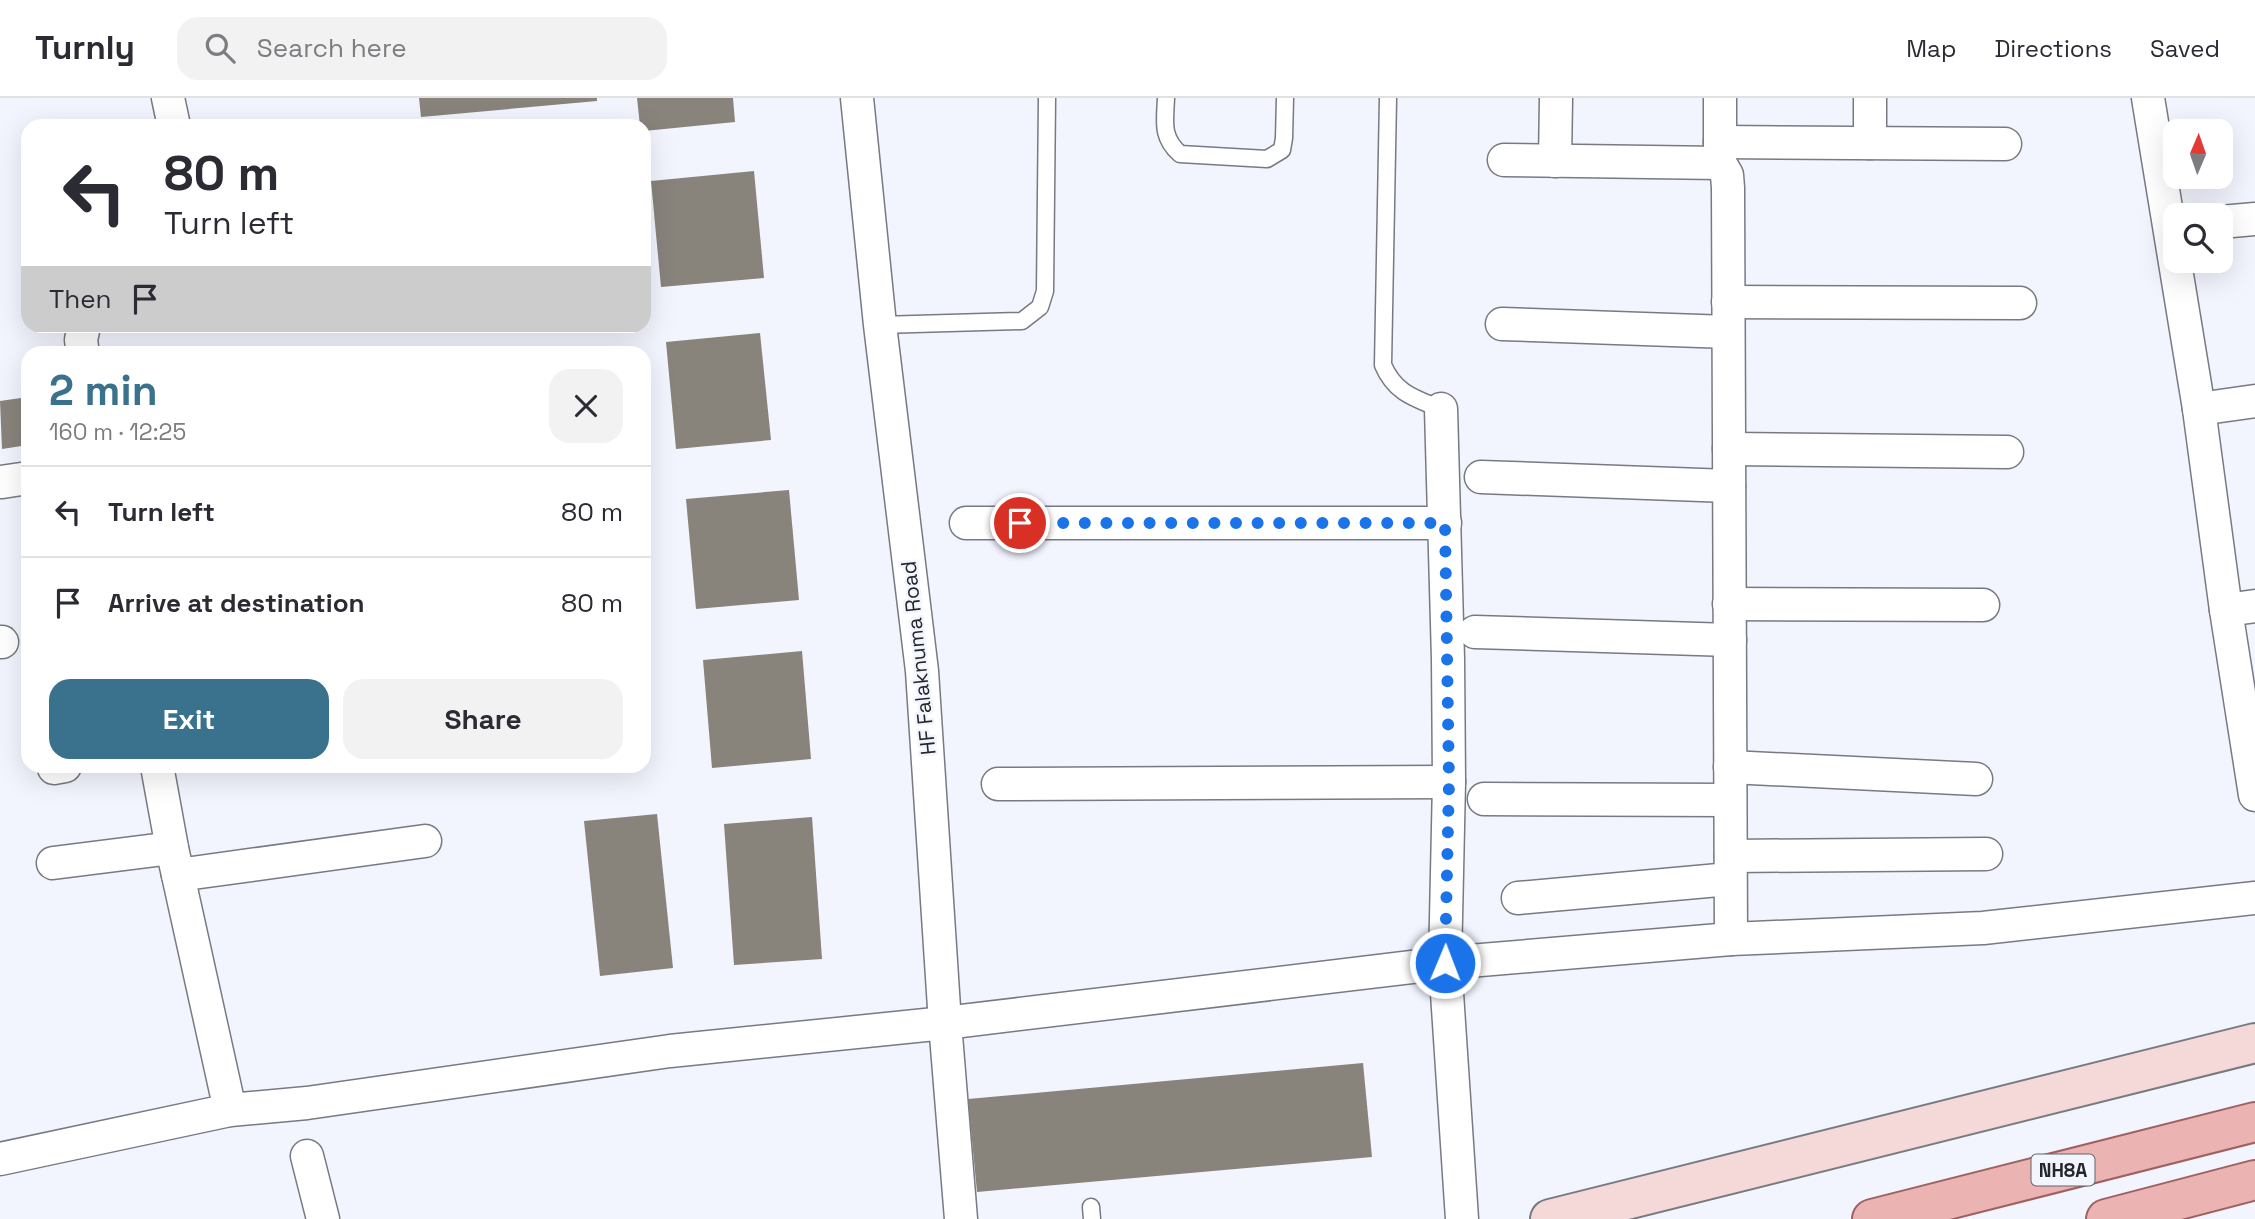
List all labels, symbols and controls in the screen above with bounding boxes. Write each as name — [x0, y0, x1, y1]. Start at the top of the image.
search box — [177, 17, 667, 80]
text: Turnly — [35, 27, 135, 69]
icon: search — [201, 29, 239, 67]
text: Search here — [257, 31, 407, 65]
text: Map — [1906, 33, 1956, 64]
text: Directions — [1994, 33, 2112, 64]
text: Saved — [2150, 33, 2220, 64]
north arrow — [2163, 119, 2233, 189]
map controls — [2163, 119, 2233, 273]
text: 80 m — [164, 142, 279, 204]
icon: left — [49, 147, 140, 238]
text: Turn left — [164, 203, 294, 243]
button: search — [2163, 203, 2233, 273]
icon: arrive — [126, 280, 164, 318]
text: Then — [49, 282, 112, 316]
text: 2 min — [49, 364, 158, 417]
button: close — [549, 369, 623, 443]
text: 160 m · 12:25 — [49, 417, 186, 447]
icon: left — [49, 493, 87, 531]
pin — [990, 493, 1050, 553]
text: Turn left — [108, 495, 215, 529]
text: 80 m — [561, 495, 623, 529]
icon: arrive — [1001, 504, 1039, 542]
street label: HF Falaknuma Road — [894, 560, 942, 756]
icon: arrive — [49, 584, 87, 622]
text: Arrive at destination — [108, 586, 365, 620]
text: 80 m — [561, 586, 623, 620]
button: Exit — [49, 679, 329, 759]
button: Share — [343, 679, 623, 759]
position arrow — [1408, 926, 1482, 1000]
road number: NH8A — [2032, 1154, 2094, 1186]

